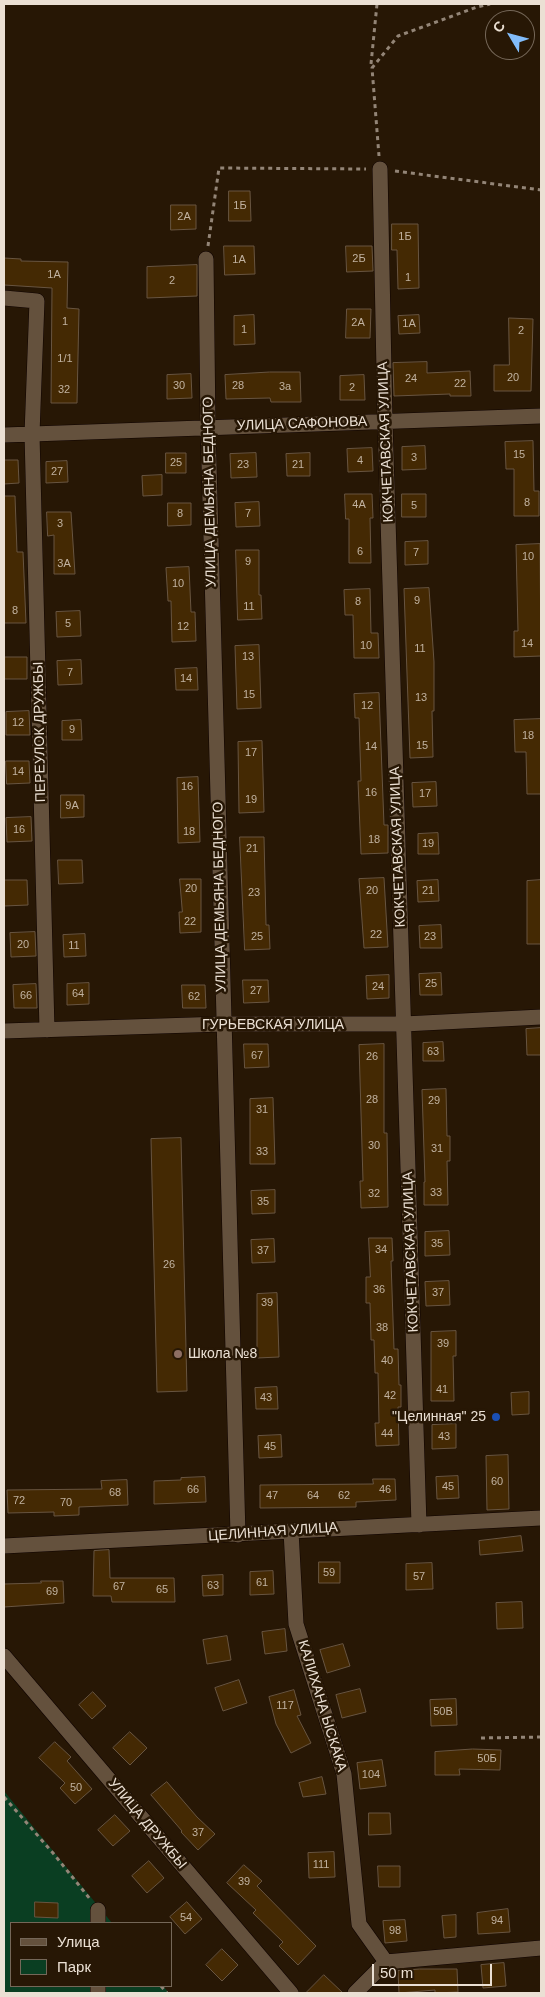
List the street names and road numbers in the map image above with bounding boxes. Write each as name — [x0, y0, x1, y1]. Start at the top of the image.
street label: КОКЧЕТАВСКАЯ УЛИЦА — [375, 361, 397, 523]
street label: УЛИЦА ДЕМЬЯНА БЕДНОГО — [200, 397, 220, 587]
street label: УЛИЦА САФОНОВА — [236, 413, 368, 435]
street label: ПЕРЕУЛОК ДРУЖБЫ — [30, 662, 50, 802]
street label: КОКЧЕТАВСКАЯ УЛИЦА — [387, 766, 409, 928]
street label: УЛИЦА ДЕМЬЯНА БЕДНОГО — [210, 802, 230, 992]
street label: ГУРЬЕВСКАЯ УЛИЦА — [202, 1017, 344, 1033]
street label: КОКЧЕТАВСКАЯ УЛИЦА — [400, 1171, 422, 1333]
street label: ЦЕЛИННАЯ УЛИЦА — [208, 1519, 338, 1545]
street label: КАЛИХАНА ЫСКАКА — [294, 1638, 350, 1774]
street label: УЛИЦА ДРУЖБЫ — [104, 1775, 190, 1873]

